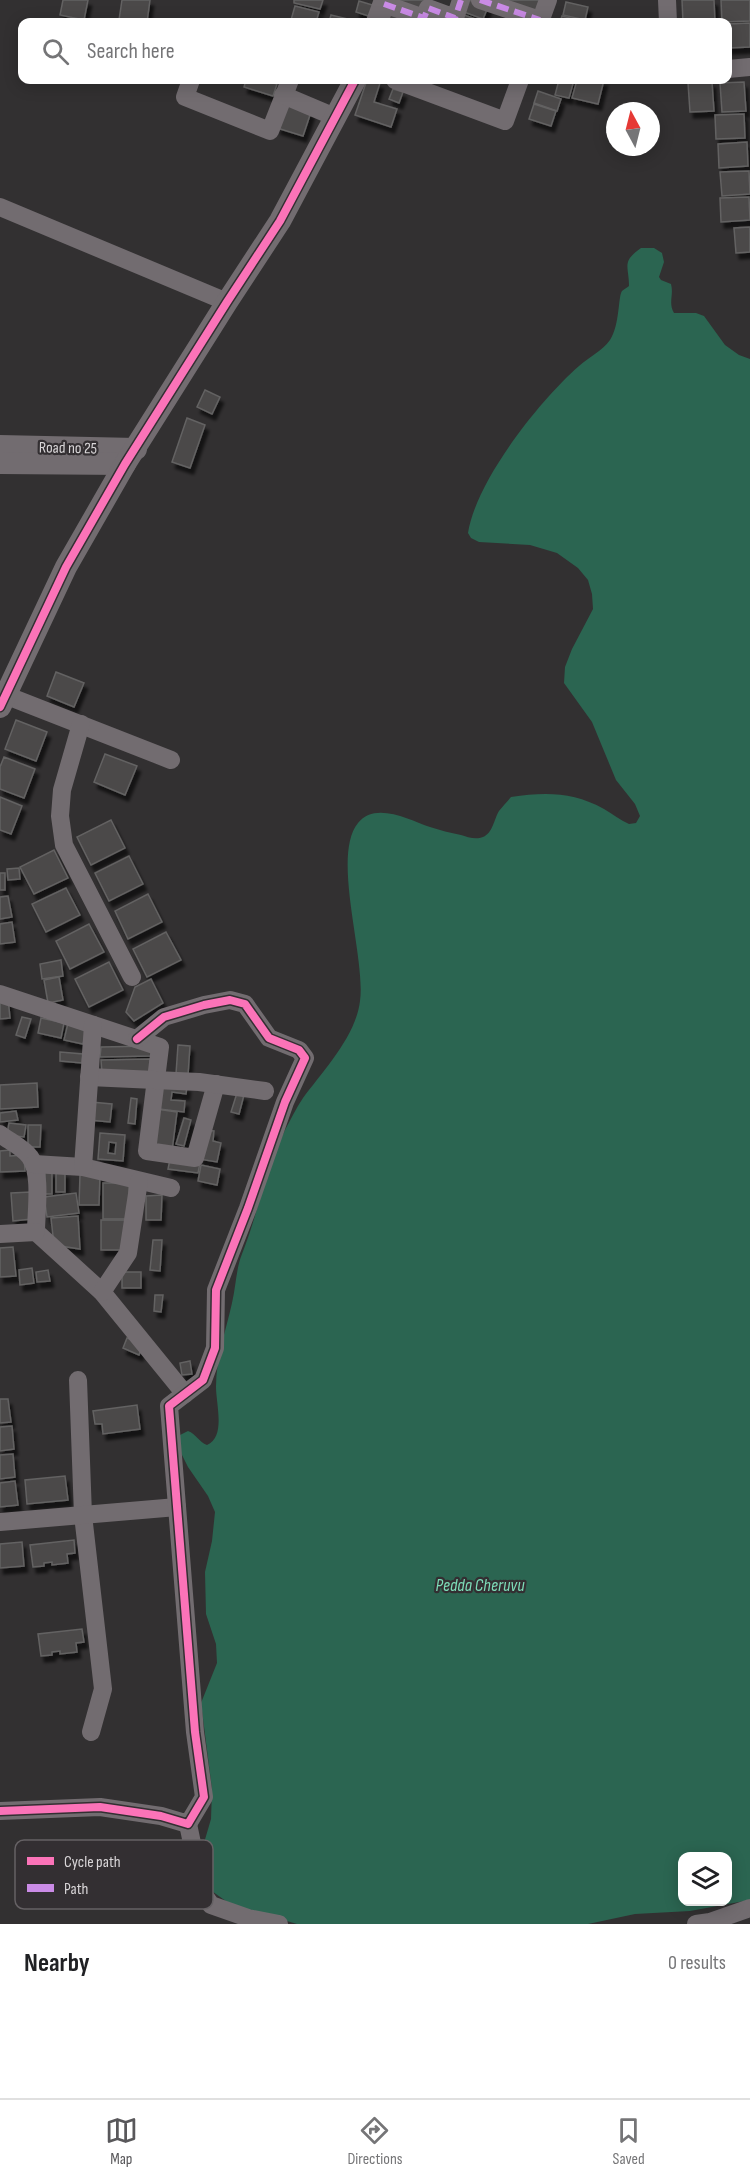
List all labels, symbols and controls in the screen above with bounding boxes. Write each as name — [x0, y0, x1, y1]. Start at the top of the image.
search box — [18, 18, 732, 84]
icon: search — [39, 35, 72, 68]
text: Search here — [87, 38, 174, 65]
north arrow — [606, 102, 660, 156]
street label: Road no 25 — [39, 438, 97, 459]
water label: Pedda Cheruvu — [435, 1575, 525, 1596]
legend — [15, 1840, 213, 1909]
map controls — [678, 1852, 732, 1906]
button: layers — [678, 1852, 732, 1906]
text: Cycle path — [64, 1853, 121, 1872]
text: Path — [64, 1880, 88, 1899]
text: Nearby — [24, 1948, 90, 1979]
text: 0 results — [668, 1951, 726, 1975]
tab: Map — [105, 2114, 138, 2169]
tab: Directions — [347, 2114, 403, 2169]
tab: Saved — [612, 2114, 645, 2169]

